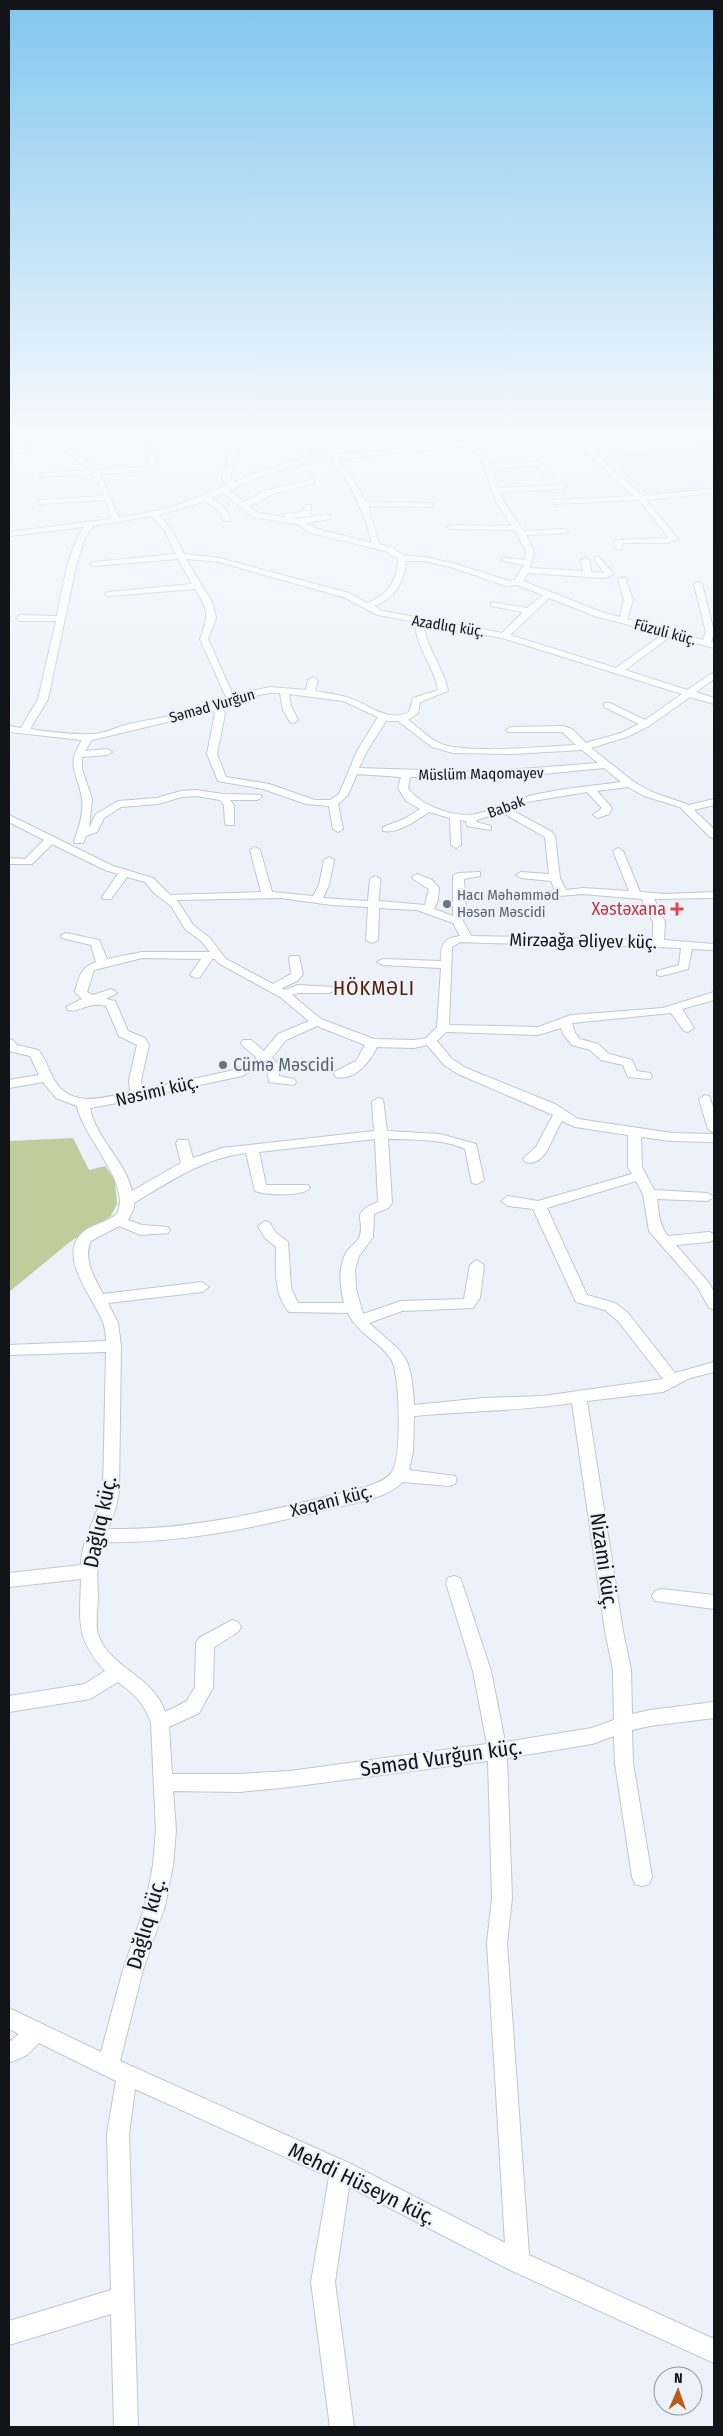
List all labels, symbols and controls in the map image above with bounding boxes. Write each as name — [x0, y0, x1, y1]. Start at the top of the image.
street label: Azadlıq küç. — [411, 611, 485, 641]
street label: Füzuli küç. — [632, 615, 698, 649]
street label: Səməd Vurğun — [167, 685, 257, 727]
street label: Müslüm Maqomayev — [418, 764, 544, 784]
street label: Babək — [485, 792, 527, 822]
place label: Hacı Məhəmməd Həsən Məscidi — [457, 886, 559, 921]
marker: Hacı Məhəmməd Həsən Məscidi — [441, 898, 453, 910]
place label: Xəstəxana — [592, 898, 666, 920]
marker: Xəstəxana — [670, 902, 684, 916]
street label: Mirzəağa Əliyev küç. — [509, 929, 657, 953]
district label: HÖKMƏLI — [333, 976, 415, 1000]
place label: Cümə Məscidi — [233, 1054, 334, 1076]
marker: Cümə Məscidi — [217, 1059, 229, 1071]
street label: Nəsimi küç. — [114, 1071, 201, 1111]
street label: Dağlıq küç. — [78, 1474, 122, 1570]
street label: Xəqani küç. — [288, 1480, 374, 1522]
street label: Nizami küç. — [584, 1511, 624, 1611]
street label: Səməd Vurğun küç. — [358, 1734, 524, 1782]
street label: Dağlıq küç. — [121, 1876, 171, 1972]
street label: Mehdi Hüseyn küç. — [284, 2137, 440, 2231]
north arrow — [653, 2366, 703, 2416]
text: N — [674, 2370, 683, 2387]

